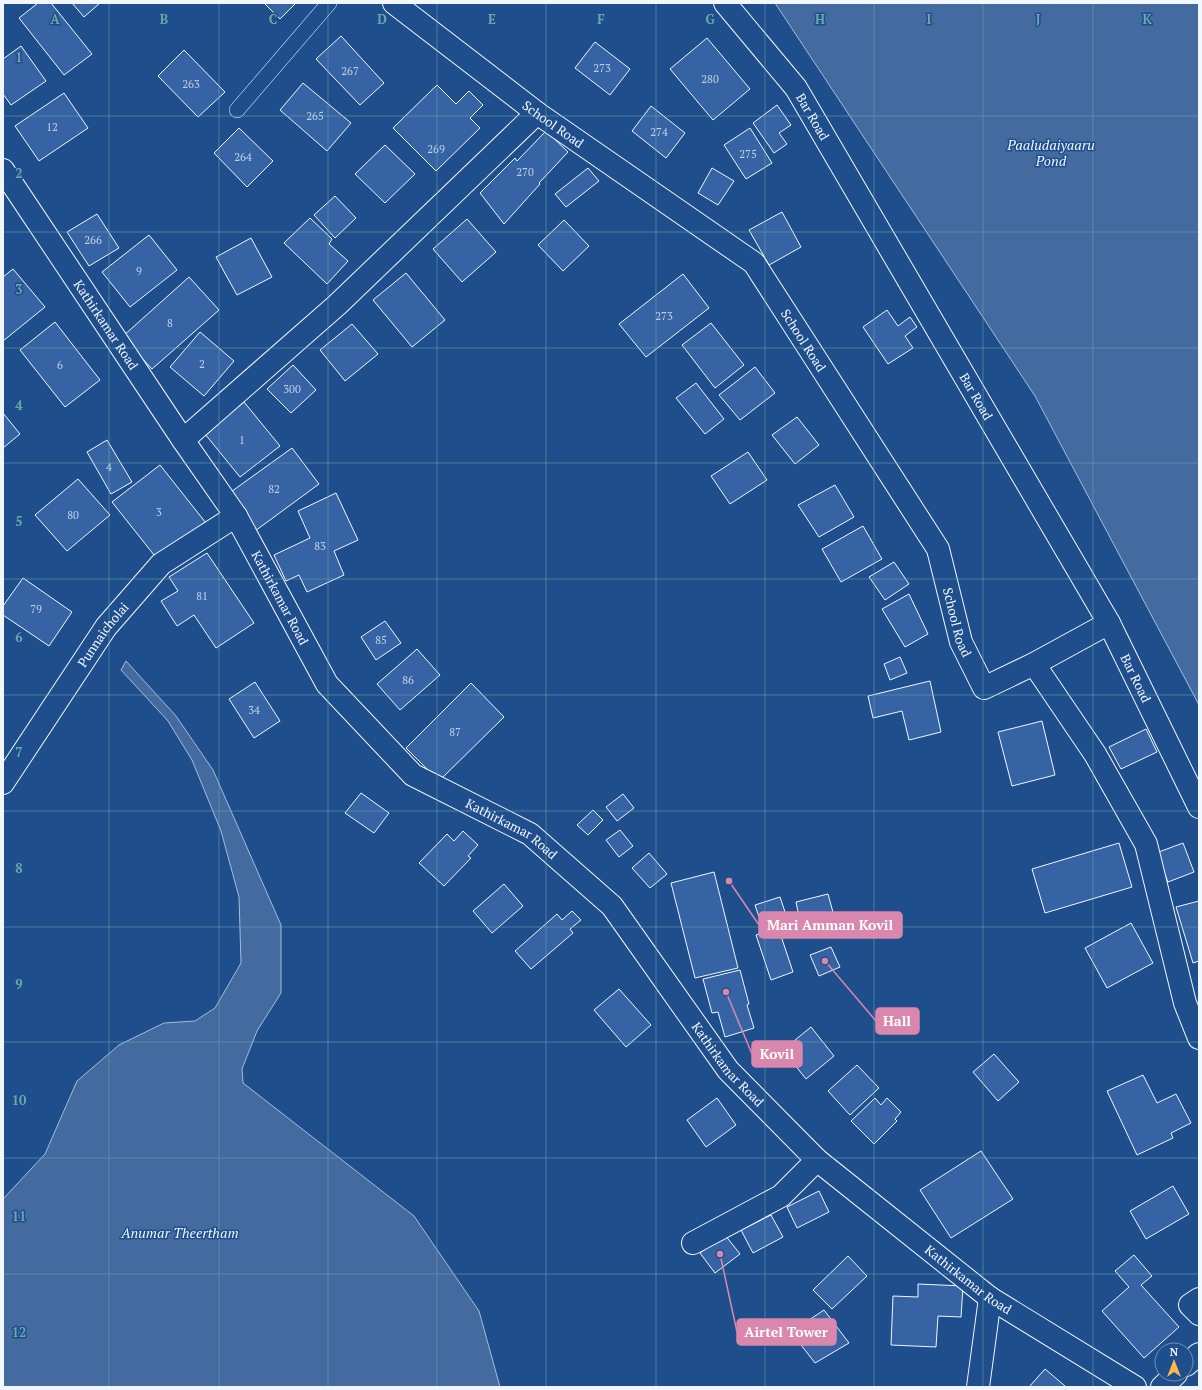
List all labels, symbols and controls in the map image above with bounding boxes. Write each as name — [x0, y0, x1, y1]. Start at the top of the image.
text: A — [50, 10, 60, 28]
text: B — [160, 10, 168, 28]
text: C — [269, 10, 277, 28]
text: D — [377, 10, 387, 28]
text: E — [488, 10, 496, 28]
text: F — [597, 10, 605, 28]
text: G — [705, 10, 715, 28]
text: H — [815, 10, 825, 28]
text: I — [927, 10, 932, 28]
text: J — [1036, 10, 1041, 28]
text: K — [1142, 10, 1152, 28]
text: 1 — [15, 48, 23, 66]
house number: 273 — [593, 61, 611, 75]
house number: 267 — [341, 64, 359, 78]
house number: 280 — [701, 72, 719, 86]
house number: 263 — [182, 77, 200, 91]
street label: Bar Road — [792, 90, 834, 144]
street label: School Road — [519, 96, 588, 152]
house number: 265 — [306, 109, 324, 123]
house number: 12 — [46, 120, 58, 134]
house number: 274 — [650, 125, 668, 139]
water label: Paaludaiyaaru Pond — [1006, 135, 1095, 170]
house number: 269 — [427, 142, 445, 156]
house number: 275 — [739, 147, 757, 161]
house number: 264 — [234, 150, 252, 164]
text: 2 — [15, 164, 23, 182]
house number: 270 — [516, 165, 534, 179]
house number: 266 — [84, 233, 102, 247]
house number: 9 — [136, 264, 142, 278]
street label: Kathirkamar Road — [70, 276, 143, 373]
text: 3 — [15, 280, 23, 298]
street label: School Road — [777, 305, 830, 375]
house number: 273 — [655, 309, 673, 323]
house number: 8 — [167, 316, 173, 330]
house number: 2 — [199, 357, 205, 371]
house number: 6 — [57, 358, 63, 372]
street label: Bar Road — [956, 369, 997, 423]
house number: 300 — [283, 382, 301, 396]
text: 4 — [15, 396, 23, 414]
house number: 1 — [239, 433, 245, 447]
house number: 4 — [106, 460, 112, 474]
house number: 82 — [268, 482, 280, 496]
house number: 3 — [156, 505, 162, 519]
house number: 80 — [67, 508, 79, 522]
text: 5 — [15, 512, 23, 530]
house number: 83 — [314, 539, 326, 553]
street label: Kathirkamar Road — [247, 547, 313, 648]
street label: School Road — [939, 586, 976, 660]
house number: 81 — [196, 589, 208, 603]
street label: Punnaicholai — [73, 598, 133, 671]
house number: 79 — [30, 602, 42, 616]
text: 6 — [15, 628, 23, 646]
house number: 85 — [375, 633, 387, 647]
street label: Bar Road — [1117, 651, 1155, 705]
house number: 86 — [402, 673, 414, 687]
house number: 34 — [248, 703, 260, 717]
house number: 87 — [449, 725, 461, 739]
text: 7 — [15, 743, 23, 761]
street label: Kathirkamar Road — [463, 794, 561, 863]
text: 8 — [15, 859, 23, 877]
callout: Mari Amman Kovil — [759, 912, 902, 938]
text: Mari Amman Kovil — [767, 915, 893, 934]
text: 9 — [15, 975, 23, 993]
callout: Hall — [876, 1008, 919, 1034]
text: Hall — [883, 1011, 911, 1030]
street label: Kathirkamar Road — [688, 1018, 768, 1110]
callout: Kovil — [752, 1041, 802, 1067]
text: Kovil — [760, 1044, 794, 1063]
text: 10 — [12, 1091, 27, 1109]
text: 11 — [12, 1207, 26, 1225]
water label: Anumar Theertham — [120, 1223, 239, 1242]
street label: Kathirkamar Road — [921, 1241, 1015, 1318]
callout: Airtel Tower — [737, 1319, 836, 1345]
text: Airtel Tower — [744, 1322, 828, 1341]
text: 12 — [12, 1323, 26, 1341]
north arrow — [1154, 1342, 1194, 1382]
text: N — [1170, 1345, 1179, 1359]

